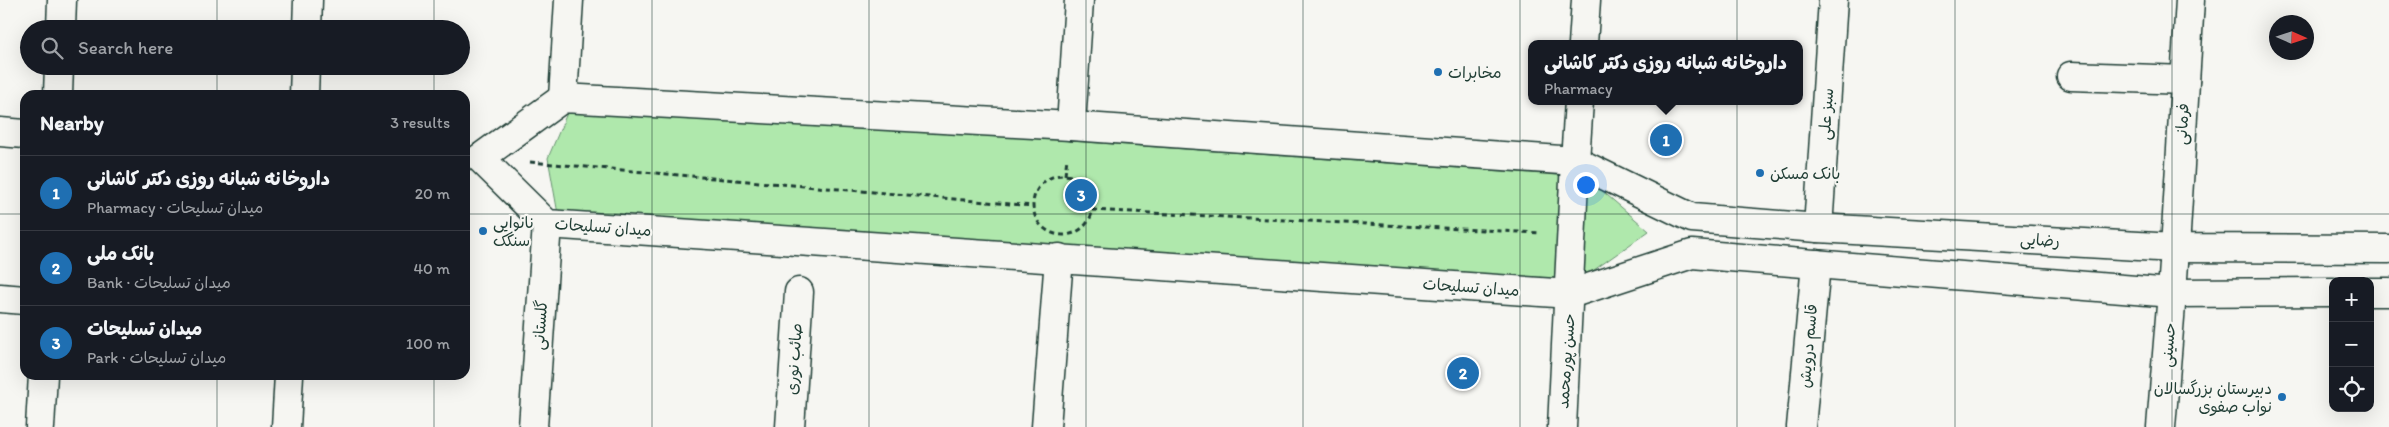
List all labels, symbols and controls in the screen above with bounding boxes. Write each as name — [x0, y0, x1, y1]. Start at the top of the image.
north arrow — [2269, 15, 2314, 60]
search box — [20, 20, 470, 75]
icon: search — [38, 34, 66, 62]
text: Search here — [78, 36, 173, 59]
popup — [1528, 40, 1803, 105]
text: داروخانه شبانه روزی دکتر کاشانی — [1544, 51, 1787, 74]
place label: مخابرات — [1448, 63, 1502, 82]
marker: مخابرات — [1432, 66, 1444, 78]
text: Pharmacy — [1544, 79, 1613, 98]
street label: سبز علی — [1815, 87, 1838, 141]
street label: فرمانی — [2171, 102, 2194, 146]
text: Nearby — [40, 110, 104, 135]
text: 3 results — [390, 113, 450, 132]
pin: 1 — [1650, 121, 1682, 159]
place label: بانک مسکن — [1770, 164, 1840, 183]
text: داروخانه شبانه روزی دکتر کاشانی — [87, 167, 330, 190]
marker: بانک مسکن — [1754, 167, 1766, 179]
your location — [1573, 172, 1599, 198]
pin: 3 — [1065, 176, 1097, 214]
text: 1 — [52, 184, 60, 203]
text: 20 m — [415, 184, 450, 203]
text: Pharmacy · میدان تسلیحات — [87, 198, 263, 217]
place label: نانوایی سنگک — [493, 213, 535, 250]
street label: میدان تسلیحات — [554, 214, 652, 240]
marker: نانوایی سنگک — [477, 225, 489, 237]
street label: رضایی — [2020, 229, 2060, 252]
text: بانک ملی — [87, 242, 154, 265]
text: 2 — [52, 259, 60, 278]
text: 40 m — [413, 259, 450, 278]
text: Bank · میدان تسلیحات — [87, 273, 231, 292]
street label: میدان تسلیحات — [1422, 274, 1520, 300]
map controls — [2329, 277, 2374, 412]
button: + — [2329, 277, 2374, 322]
street label: گلستانی — [529, 299, 552, 351]
street label: قاسم درویش — [1795, 303, 1824, 389]
street label: حسن پورمحمد — [1553, 313, 1580, 409]
text: میدان تسلیحات — [87, 317, 202, 340]
street label: صائب نوری — [782, 322, 807, 396]
street label: حسینی — [2157, 322, 2180, 368]
button: − — [2329, 322, 2374, 367]
text: 3 — [52, 334, 60, 353]
text: 100 m — [406, 334, 450, 353]
text: Park · میدان تسلیحات — [87, 348, 226, 367]
pin: 2 — [1447, 354, 1479, 392]
button: locate — [2329, 367, 2374, 412]
place label: دبیرستان بزرگسالان نواب صفوی — [2154, 379, 2272, 417]
marker: دبیرستان بزرگسالان نواب صفوی — [2276, 391, 2288, 403]

